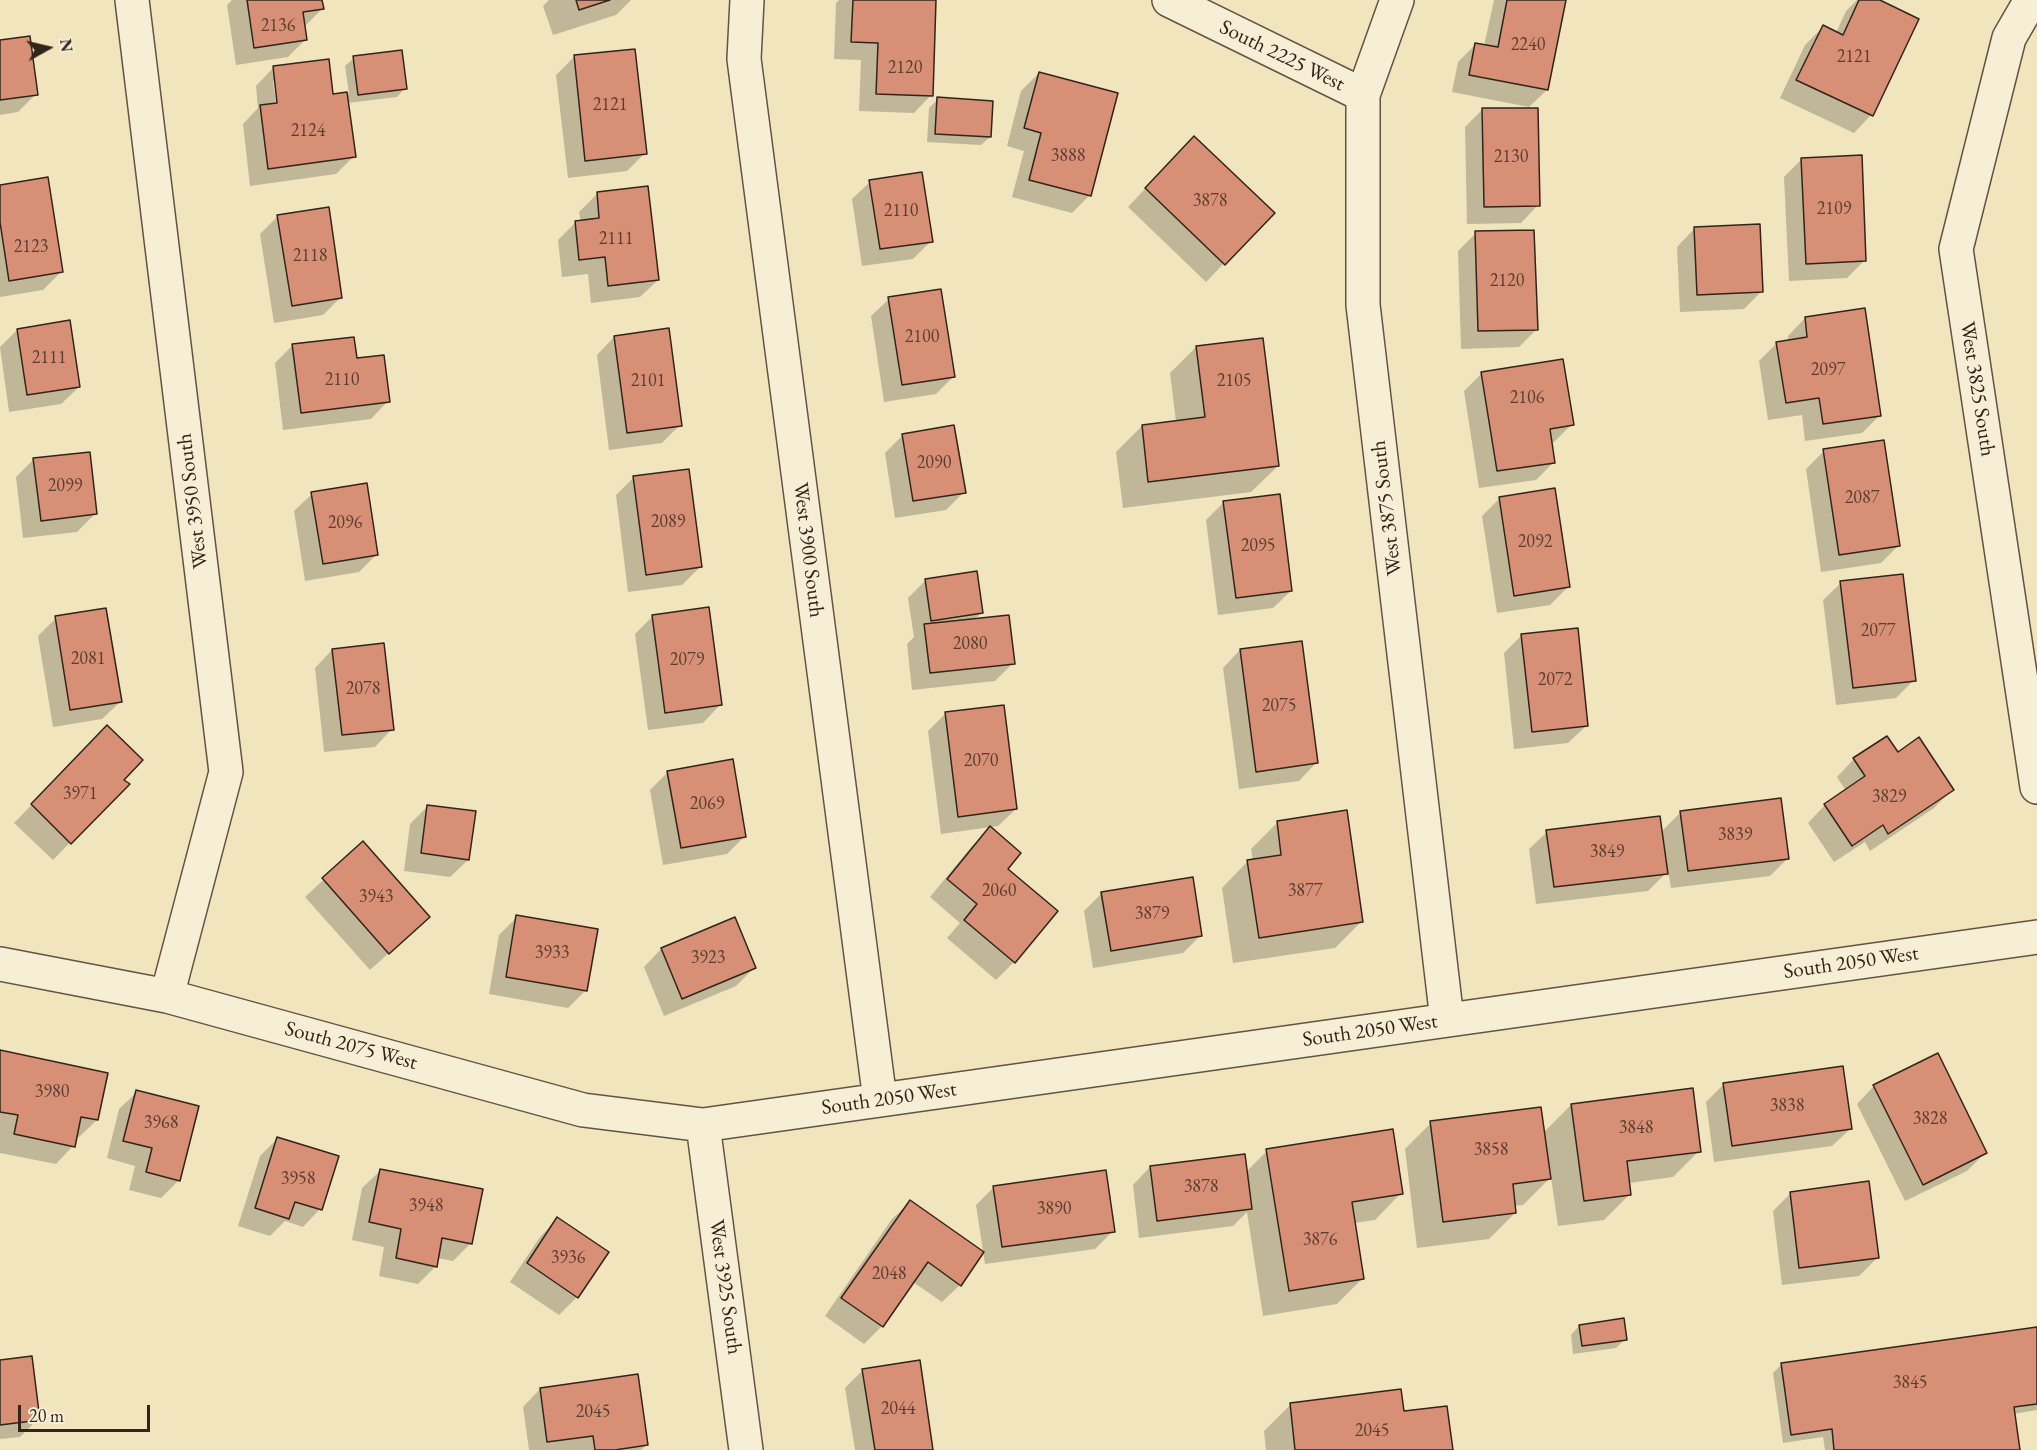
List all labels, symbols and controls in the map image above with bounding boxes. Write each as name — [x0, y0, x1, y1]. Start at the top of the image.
house number: 2136 — [261, 15, 295, 37]
street label: South 2225 West — [1215, 15, 1349, 97]
north arrow — [18, 18, 78, 78]
house number: 2240 — [1511, 34, 1545, 56]
text: N — [55, 38, 78, 53]
house number: 2121 — [1837, 46, 1871, 68]
house number: 2120 — [888, 57, 922, 79]
house number: 2121 — [593, 94, 627, 116]
house number: 2124 — [291, 120, 325, 142]
house number: 3888 — [1051, 145, 1085, 167]
house number: 2130 — [1494, 146, 1528, 168]
house number: 3878 — [1193, 190, 1227, 212]
house number: 2109 — [1817, 198, 1851, 220]
house number: 2110 — [884, 200, 918, 222]
house number: 2111 — [599, 228, 633, 250]
house number: 2123 — [14, 236, 48, 258]
house number: 2118 — [293, 245, 327, 267]
house number: 2120 — [1490, 270, 1524, 292]
street label: West 3825 South — [1954, 320, 2000, 458]
house number: 2100 — [905, 326, 939, 348]
house number: 2111 — [32, 347, 66, 369]
house number: 2097 — [1811, 359, 1845, 381]
house number: 2110 — [325, 369, 359, 391]
house number: 2101 — [631, 370, 665, 392]
house number: 2105 — [1217, 370, 1251, 392]
house number: 2106 — [1510, 387, 1544, 409]
street label: West 3950 South — [172, 432, 214, 570]
street label: West 3875 South — [1366, 439, 1408, 577]
house number: 2090 — [917, 452, 951, 474]
house number: 2099 — [48, 475, 82, 497]
street label: West 3900 South — [787, 481, 829, 619]
house number: 2087 — [1845, 487, 1879, 509]
house number: 2089 — [651, 511, 685, 533]
house number: 2096 — [328, 512, 362, 534]
house number: 2092 — [1518, 531, 1552, 553]
house number: 2095 — [1241, 535, 1275, 557]
house number: 2077 — [1861, 620, 1895, 642]
house number: 2080 — [953, 633, 987, 655]
house number: 2081 — [71, 648, 105, 670]
house number: 2079 — [670, 649, 704, 671]
house number: 2072 — [1538, 669, 1572, 691]
house number: 2078 — [346, 678, 380, 700]
house number: 2075 — [1262, 695, 1296, 717]
house number: 2070 — [964, 750, 998, 772]
house number: 3971 — [63, 783, 97, 805]
house number: 3829 — [1872, 786, 1906, 808]
house number: 2069 — [690, 793, 724, 815]
house number: 3839 — [1718, 824, 1752, 846]
house number: 3849 — [1590, 841, 1624, 863]
house number: 2060 — [982, 880, 1016, 902]
house number: 3877 — [1288, 880, 1322, 902]
house number: 3943 — [359, 886, 393, 908]
house number: 3879 — [1135, 903, 1169, 925]
street label: South 2050 West — [1782, 941, 1920, 985]
house number: 3933 — [535, 942, 569, 964]
house number: 3923 — [691, 947, 725, 969]
street label: South 2050 West — [1301, 1009, 1439, 1053]
street label: South 2075 West — [282, 1016, 420, 1076]
street label: South 2050 West — [820, 1077, 958, 1121]
house number: 3980 — [35, 1081, 69, 1103]
house number: 3838 — [1770, 1095, 1804, 1117]
house number: 3828 — [1913, 1108, 1947, 1130]
house number: 3968 — [144, 1112, 178, 1134]
house number: 3848 — [1619, 1117, 1653, 1139]
house number: 3858 — [1474, 1139, 1508, 1161]
house number: 3958 — [281, 1168, 315, 1190]
house number: 3878 — [1184, 1176, 1218, 1198]
house number: 3948 — [409, 1195, 443, 1217]
house number: 3890 — [1037, 1198, 1071, 1220]
street label: West 3925 South — [703, 1218, 747, 1356]
house number: 3876 — [1303, 1229, 1337, 1251]
house number: 3936 — [551, 1247, 585, 1269]
house number: 2048 — [872, 1263, 906, 1285]
house number: 3845 — [1893, 1372, 1927, 1394]
scale bar — [21, 1393, 153, 1431]
house number: 2044 — [881, 1398, 915, 1420]
house number: 2045 — [576, 1401, 610, 1423]
text: 20 m — [29, 1404, 64, 1427]
house number: 2045 — [1355, 1420, 1389, 1442]

